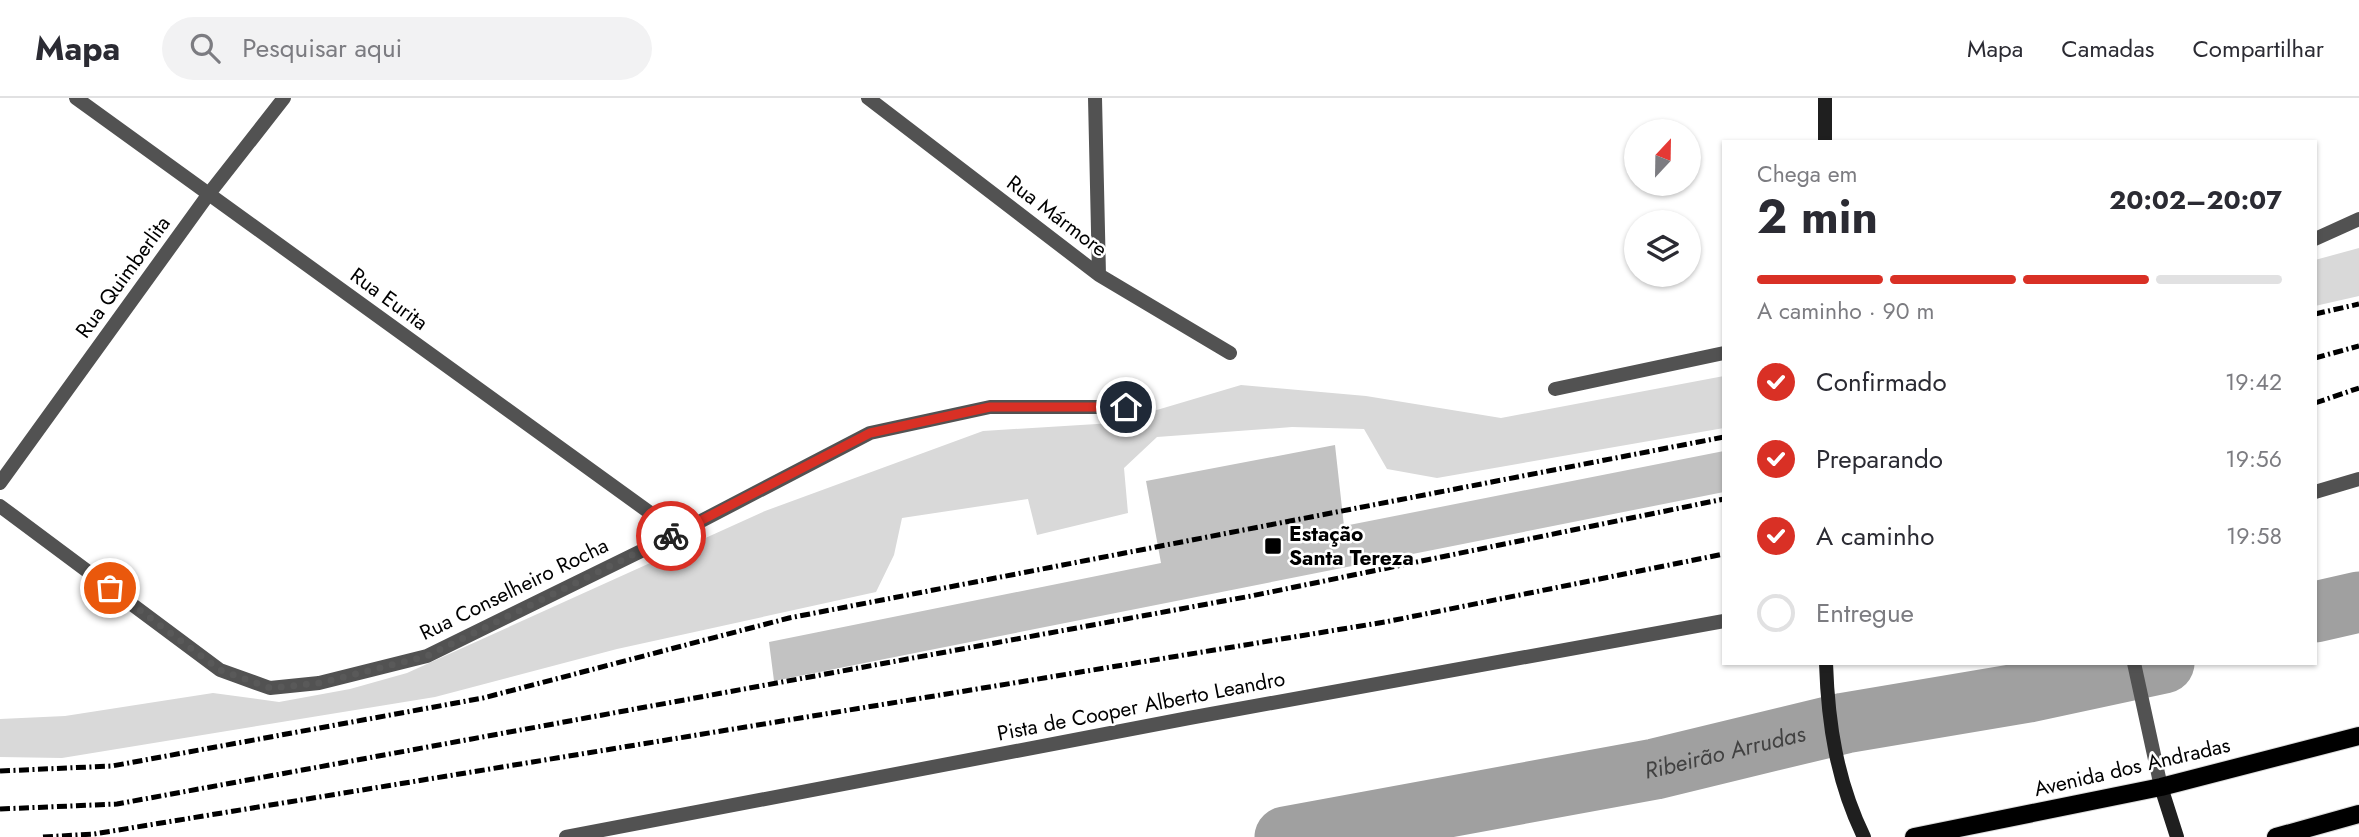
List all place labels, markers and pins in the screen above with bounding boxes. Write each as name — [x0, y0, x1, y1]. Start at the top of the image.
pin — [1096, 377, 1156, 437]
place label: Estação Santa Tereza — [1289, 519, 1414, 573]
marker: Estação Santa Tereza — [1263, 536, 1283, 556]
pin — [80, 558, 140, 618]

